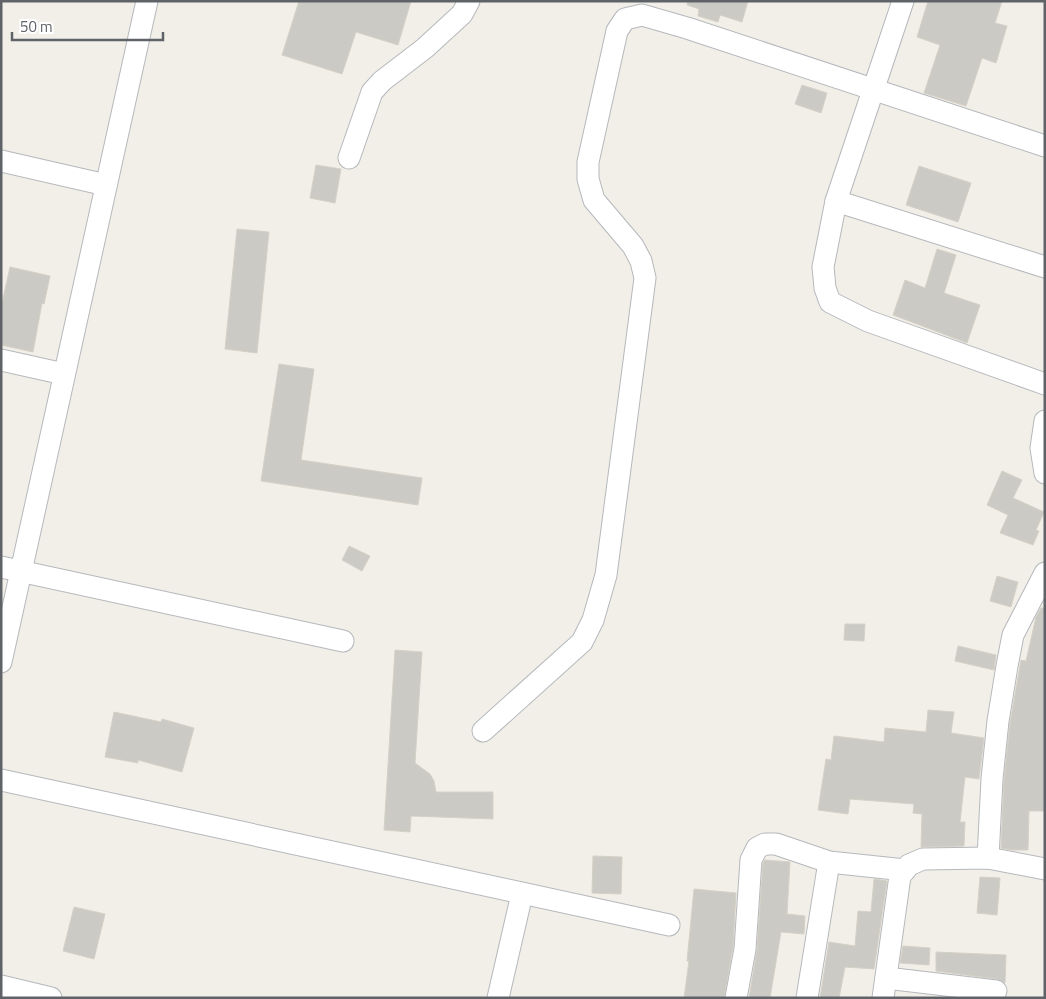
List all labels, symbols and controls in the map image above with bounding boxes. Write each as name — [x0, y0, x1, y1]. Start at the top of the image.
scale bar — [12, 10, 164, 42]
text: 50 m — [20, 15, 53, 38]

